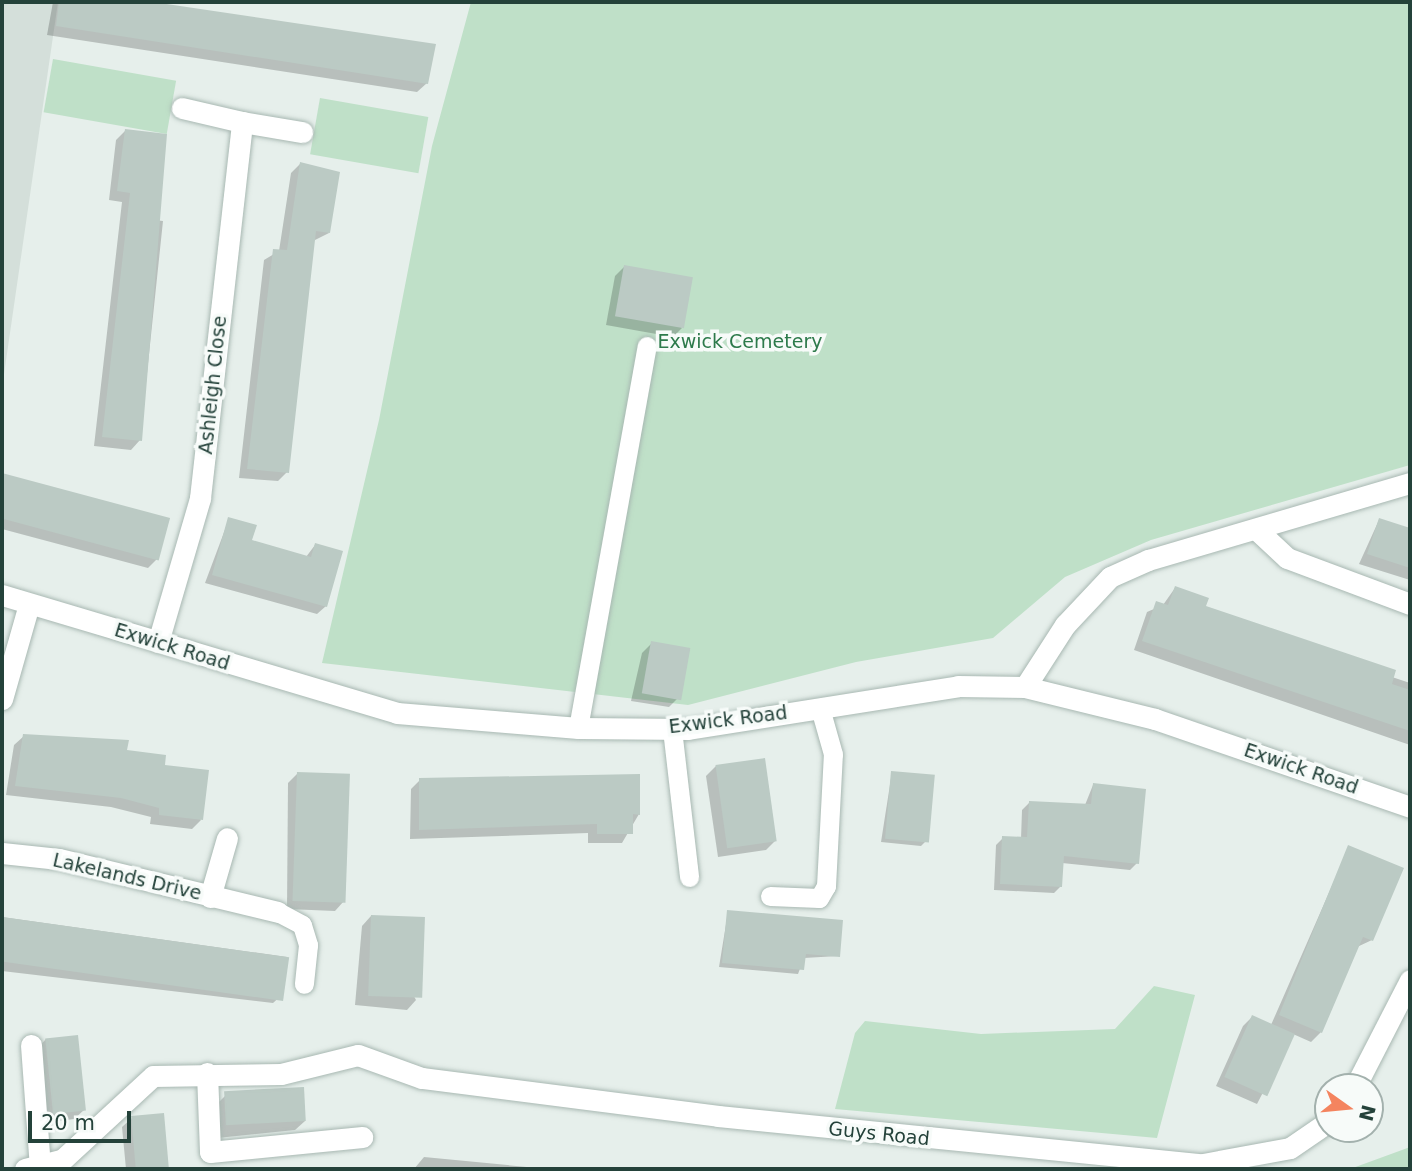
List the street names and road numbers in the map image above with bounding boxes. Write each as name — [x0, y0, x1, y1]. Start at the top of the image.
street label: Ashleigh Close — [194, 315, 232, 455]
street label: Exwick Road — [112, 619, 232, 675]
street label: Exwick Road — [667, 701, 789, 739]
street label: Exwick Road — [1241, 739, 1361, 799]
street label: Lakelands Drive — [50, 849, 204, 905]
street label: Guys Road — [827, 1117, 931, 1151]

